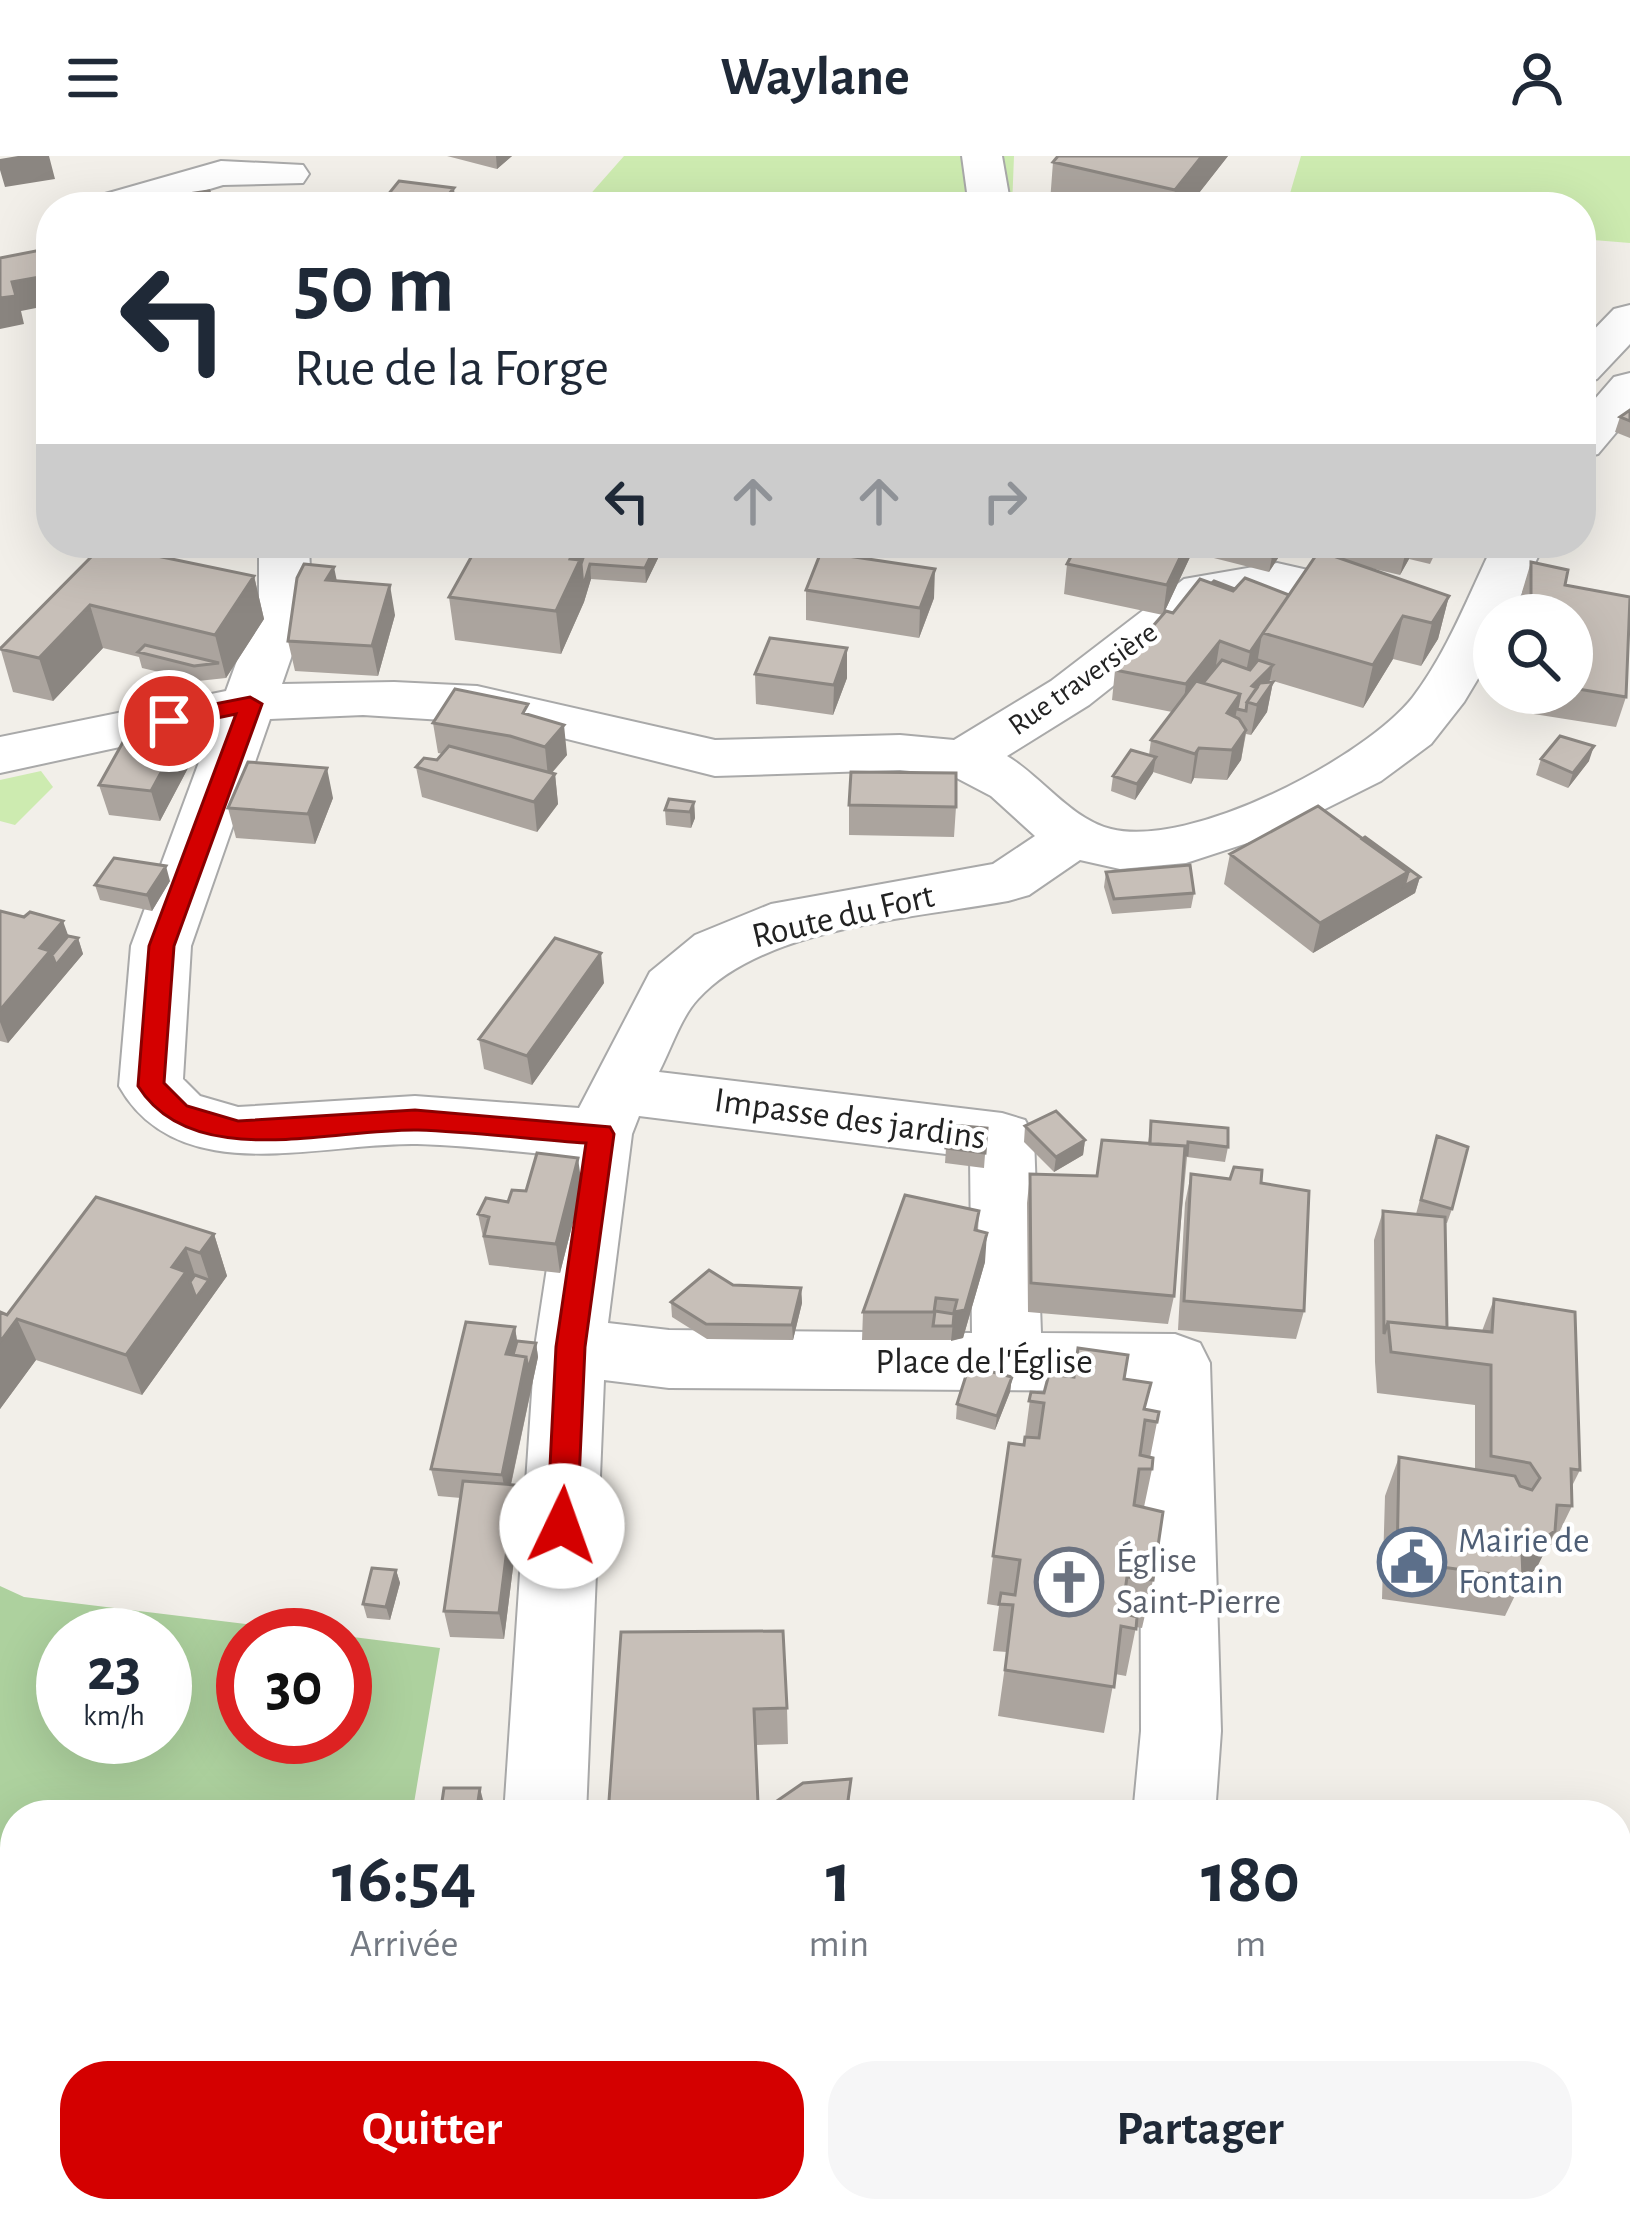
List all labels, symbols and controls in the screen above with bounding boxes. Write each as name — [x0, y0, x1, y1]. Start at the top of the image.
icon: menu — [60, 45, 126, 111]
icon: person — [1504, 45, 1570, 111]
text: Waylane — [720, 51, 910, 105]
icon: left — [96, 240, 252, 396]
text: 50 m — [294, 244, 455, 328]
text: Rue de la Forge — [294, 342, 609, 396]
icon: left — [594, 468, 660, 534]
icon: ahead — [720, 468, 786, 534]
icon: ahead — [846, 468, 912, 534]
icon: right — [972, 468, 1038, 534]
map controls — [1473, 594, 1593, 714]
button: search — [1473, 594, 1593, 714]
street label: Rue traversière — [1003, 617, 1163, 741]
pin — [118, 670, 220, 772]
icon: arrive — [136, 688, 202, 754]
street label: Route du Fort — [748, 877, 938, 954]
street label: Impasse des jardins — [712, 1082, 988, 1156]
street label: Place de l'Église — [875, 1341, 1093, 1380]
position arrow — [499, 1463, 625, 1589]
place label: Mairie de Fontain — [1458, 1523, 1590, 1600]
public building icon: Mairie de Fontain — [1377, 1527, 1447, 1597]
place label: Église Saint-Pierre — [1116, 1540, 1281, 1620]
church icon: Église Saint-Pierre — [1034, 1547, 1104, 1617]
speed limit sign: 30 — [216, 1608, 372, 1764]
text: 23 — [87, 1641, 141, 1701]
text: km/h — [83, 1701, 145, 1731]
text: 16:54 — [332, 1843, 476, 1915]
text: 1 — [826, 1843, 852, 1915]
text: 180 — [1201, 1843, 1300, 1915]
text: Arrivée — [350, 1925, 459, 1964]
text: min — [808, 1925, 869, 1964]
text: m — [1235, 1925, 1266, 1964]
button: Quitter — [60, 2061, 804, 2199]
button: Partager — [828, 2061, 1572, 2199]

